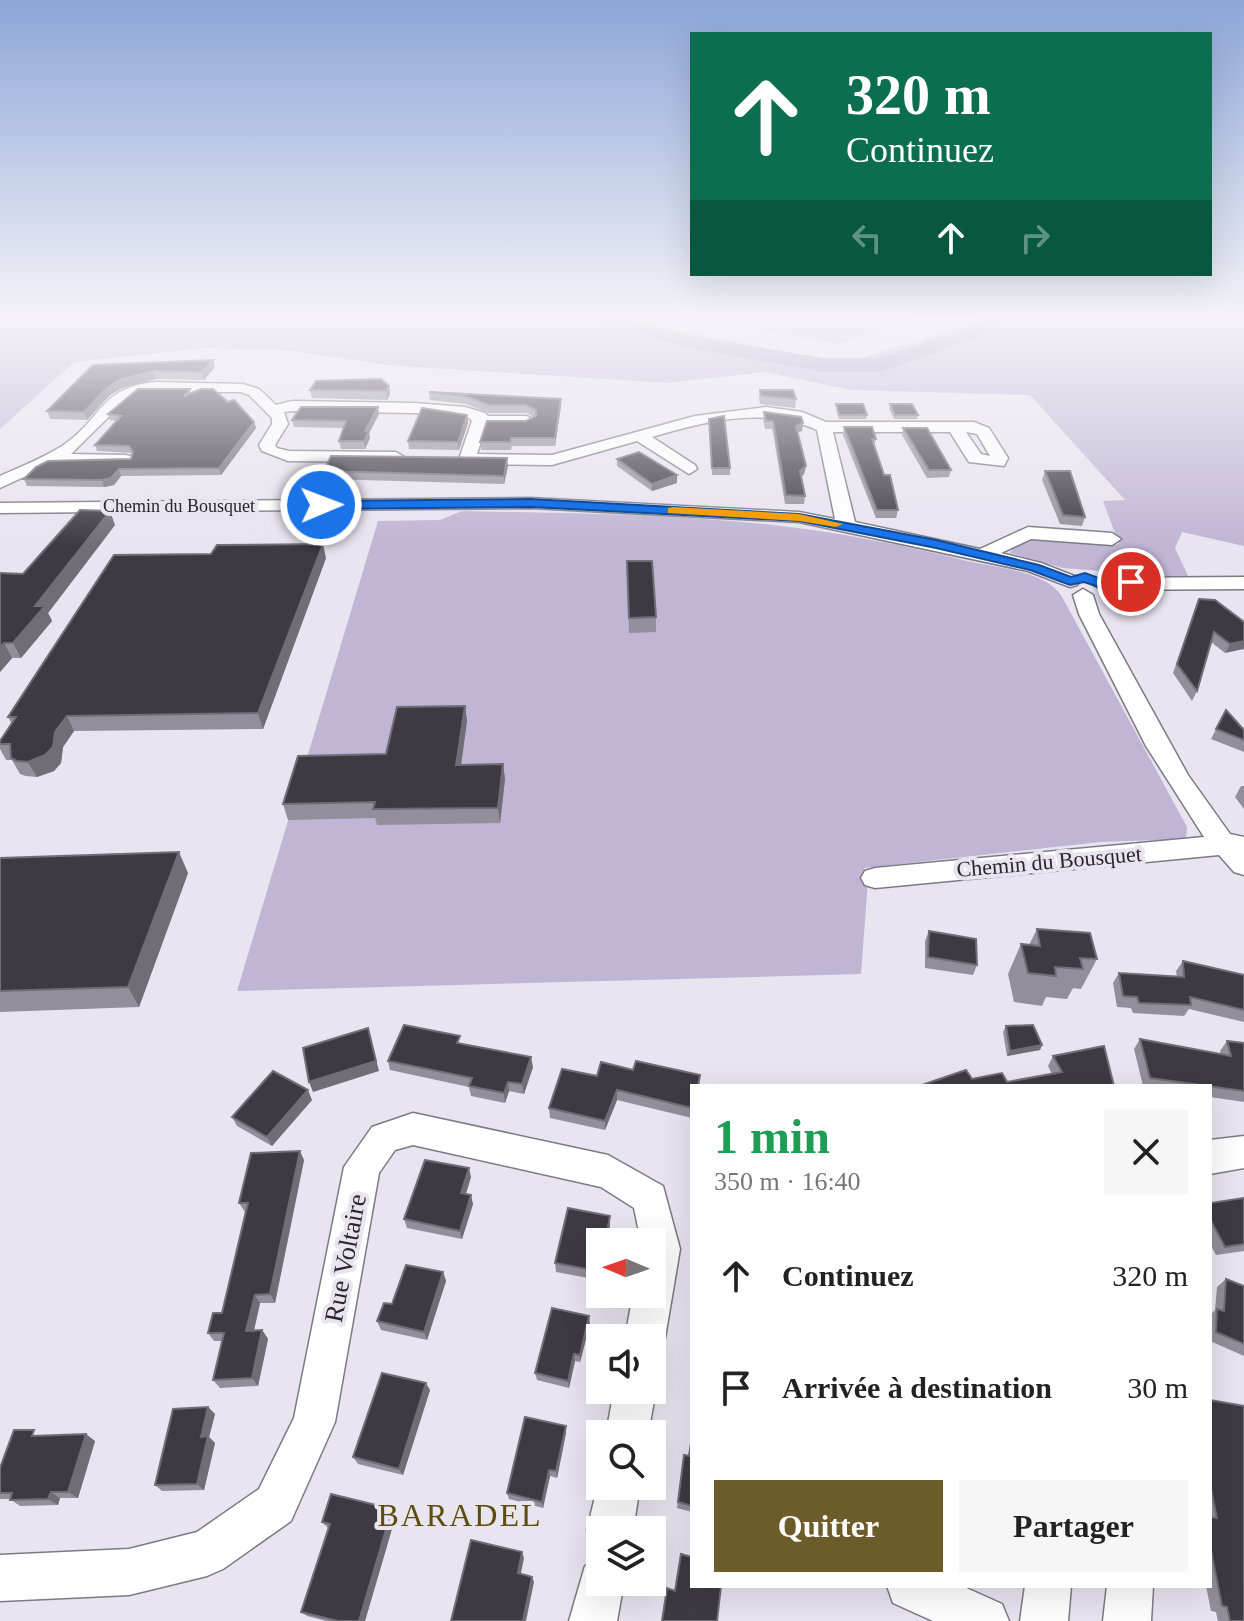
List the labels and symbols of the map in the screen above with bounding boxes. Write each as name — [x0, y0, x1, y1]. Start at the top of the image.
position arrow — [279, 463, 363, 547]
street label: Chemin du Bousquet — [103, 496, 255, 516]
pin — [1097, 548, 1165, 616]
street label: Chemin du Bousquet — [955, 841, 1143, 882]
street label: Rue Voltaire — [319, 1192, 372, 1325]
north arrow — [586, 1228, 666, 1308]
district label: BARADEL — [377, 1497, 543, 1533]

